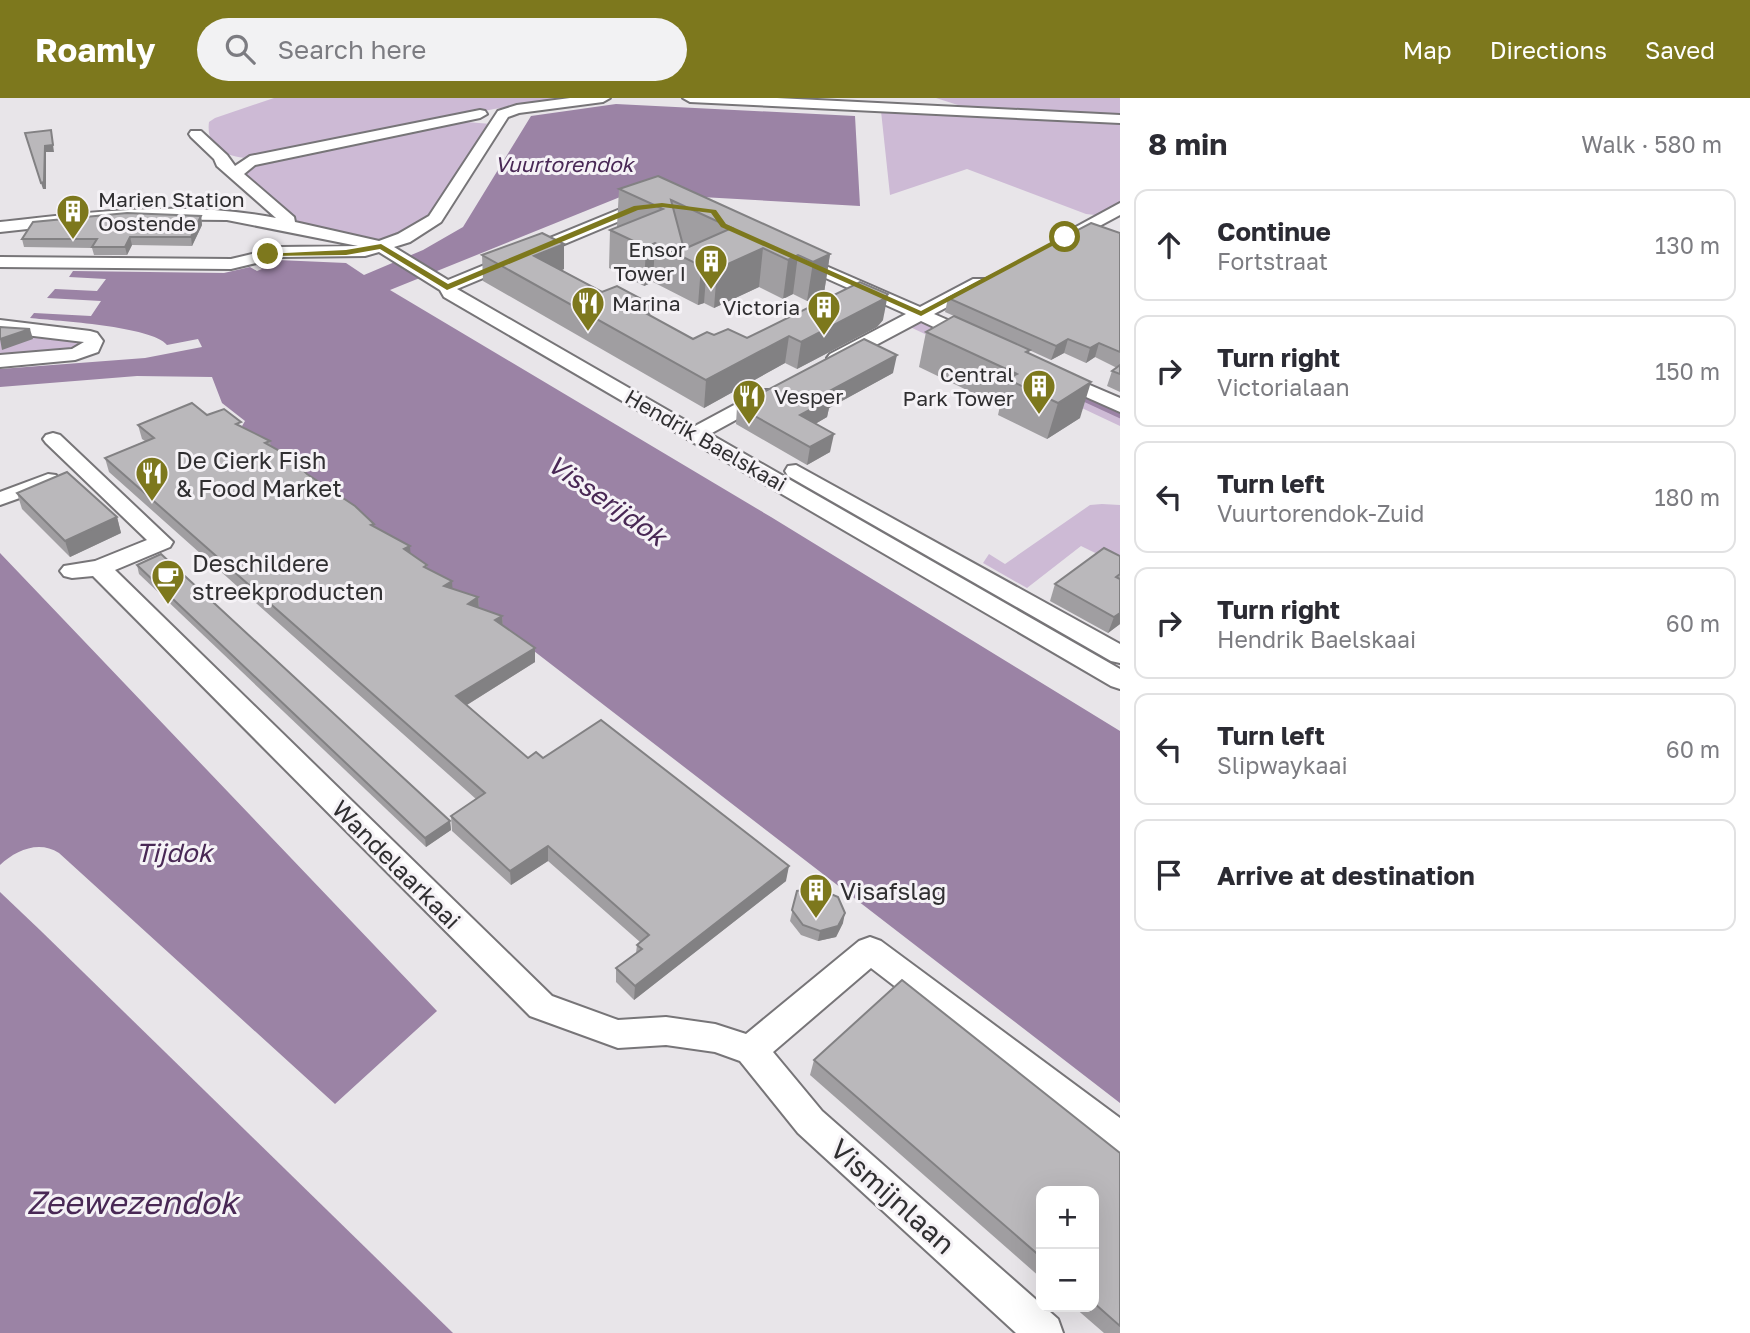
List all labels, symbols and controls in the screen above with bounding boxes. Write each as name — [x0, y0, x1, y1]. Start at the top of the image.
search box — [197, 18, 687, 81]
text: Roamly — [35, 30, 155, 69]
icon: search — [221, 30, 259, 68]
text: Search here — [277, 34, 426, 65]
text: Map — [1403, 35, 1452, 64]
text: Directions — [1490, 35, 1607, 64]
text: Saved — [1645, 35, 1715, 64]
text: 8 min — [1148, 126, 1227, 162]
text: Walk · 580 m — [1581, 130, 1722, 158]
water label: Vuurtorendok — [495, 151, 635, 177]
place label: Marien Station Oostende — [98, 186, 245, 236]
building icon: Marien Station Oostende — [54, 192, 92, 241]
text: Continue — [1217, 216, 1331, 247]
route start — [1049, 221, 1080, 252]
icon: ahead — [1150, 226, 1188, 264]
text: 130 m — [1655, 231, 1720, 259]
place label: Ensor Tower I — [613, 236, 686, 286]
route end — [252, 238, 283, 269]
building icon: Ensor Tower I — [692, 242, 730, 291]
text: Fortstraat — [1217, 247, 1328, 275]
restaurant icon: Marina — [569, 284, 607, 333]
building icon: Victoria — [805, 288, 843, 337]
place label: Marina — [612, 290, 681, 316]
place label: Victoria — [722, 294, 800, 320]
text: Turn right — [1217, 342, 1340, 373]
icon: right — [1150, 352, 1188, 390]
text: 150 m — [1655, 357, 1720, 385]
place label: Central Park Tower — [903, 361, 1014, 411]
building icon: Central Park Tower — [1020, 367, 1058, 416]
text: Victorialaan — [1217, 373, 1350, 401]
restaurant icon: Vesper — [730, 377, 768, 426]
street label: Hendrik Baelskaai — [621, 383, 791, 497]
place label: Vesper — [774, 383, 843, 409]
place label: De Cierk Fish & Food Market — [176, 445, 342, 502]
water label: Visserijdok — [542, 448, 674, 553]
restaurant icon: De Cierk Fish & Food Market — [133, 454, 171, 503]
text: Turn left — [1217, 468, 1325, 499]
icon: left — [1150, 478, 1188, 516]
text: 180 m — [1654, 483, 1720, 511]
text: Vuurtorendok-Zuid — [1217, 499, 1424, 527]
place label: Deschildere streekproducten — [192, 548, 384, 605]
cafe icon: Deschildere streekproducten — [149, 557, 187, 606]
text: Turn right — [1217, 594, 1340, 625]
icon: right — [1150, 604, 1188, 642]
text: 60 m — [1666, 609, 1720, 637]
text: Hendrik Baelskaai — [1217, 625, 1416, 653]
text: Turn left — [1217, 720, 1325, 751]
icon: left — [1150, 730, 1188, 768]
text: 60 m — [1666, 735, 1720, 763]
text: Slipwaykaai — [1217, 751, 1348, 779]
street label: Wandelaarkaai — [327, 794, 467, 934]
water label: Tijdok — [136, 837, 214, 868]
icon: arrive — [1150, 856, 1188, 894]
text: Arrive at destination — [1217, 860, 1475, 891]
building icon: Visafslag — [797, 871, 835, 920]
place label: Visafslag — [840, 876, 946, 905]
street label: Vismijnlaan — [824, 1132, 962, 1260]
water label: Zeewezendok — [26, 1183, 240, 1221]
map controls — [1036, 1186, 1099, 1312]
button: + — [1036, 1186, 1099, 1249]
button: − — [1036, 1249, 1099, 1312]

